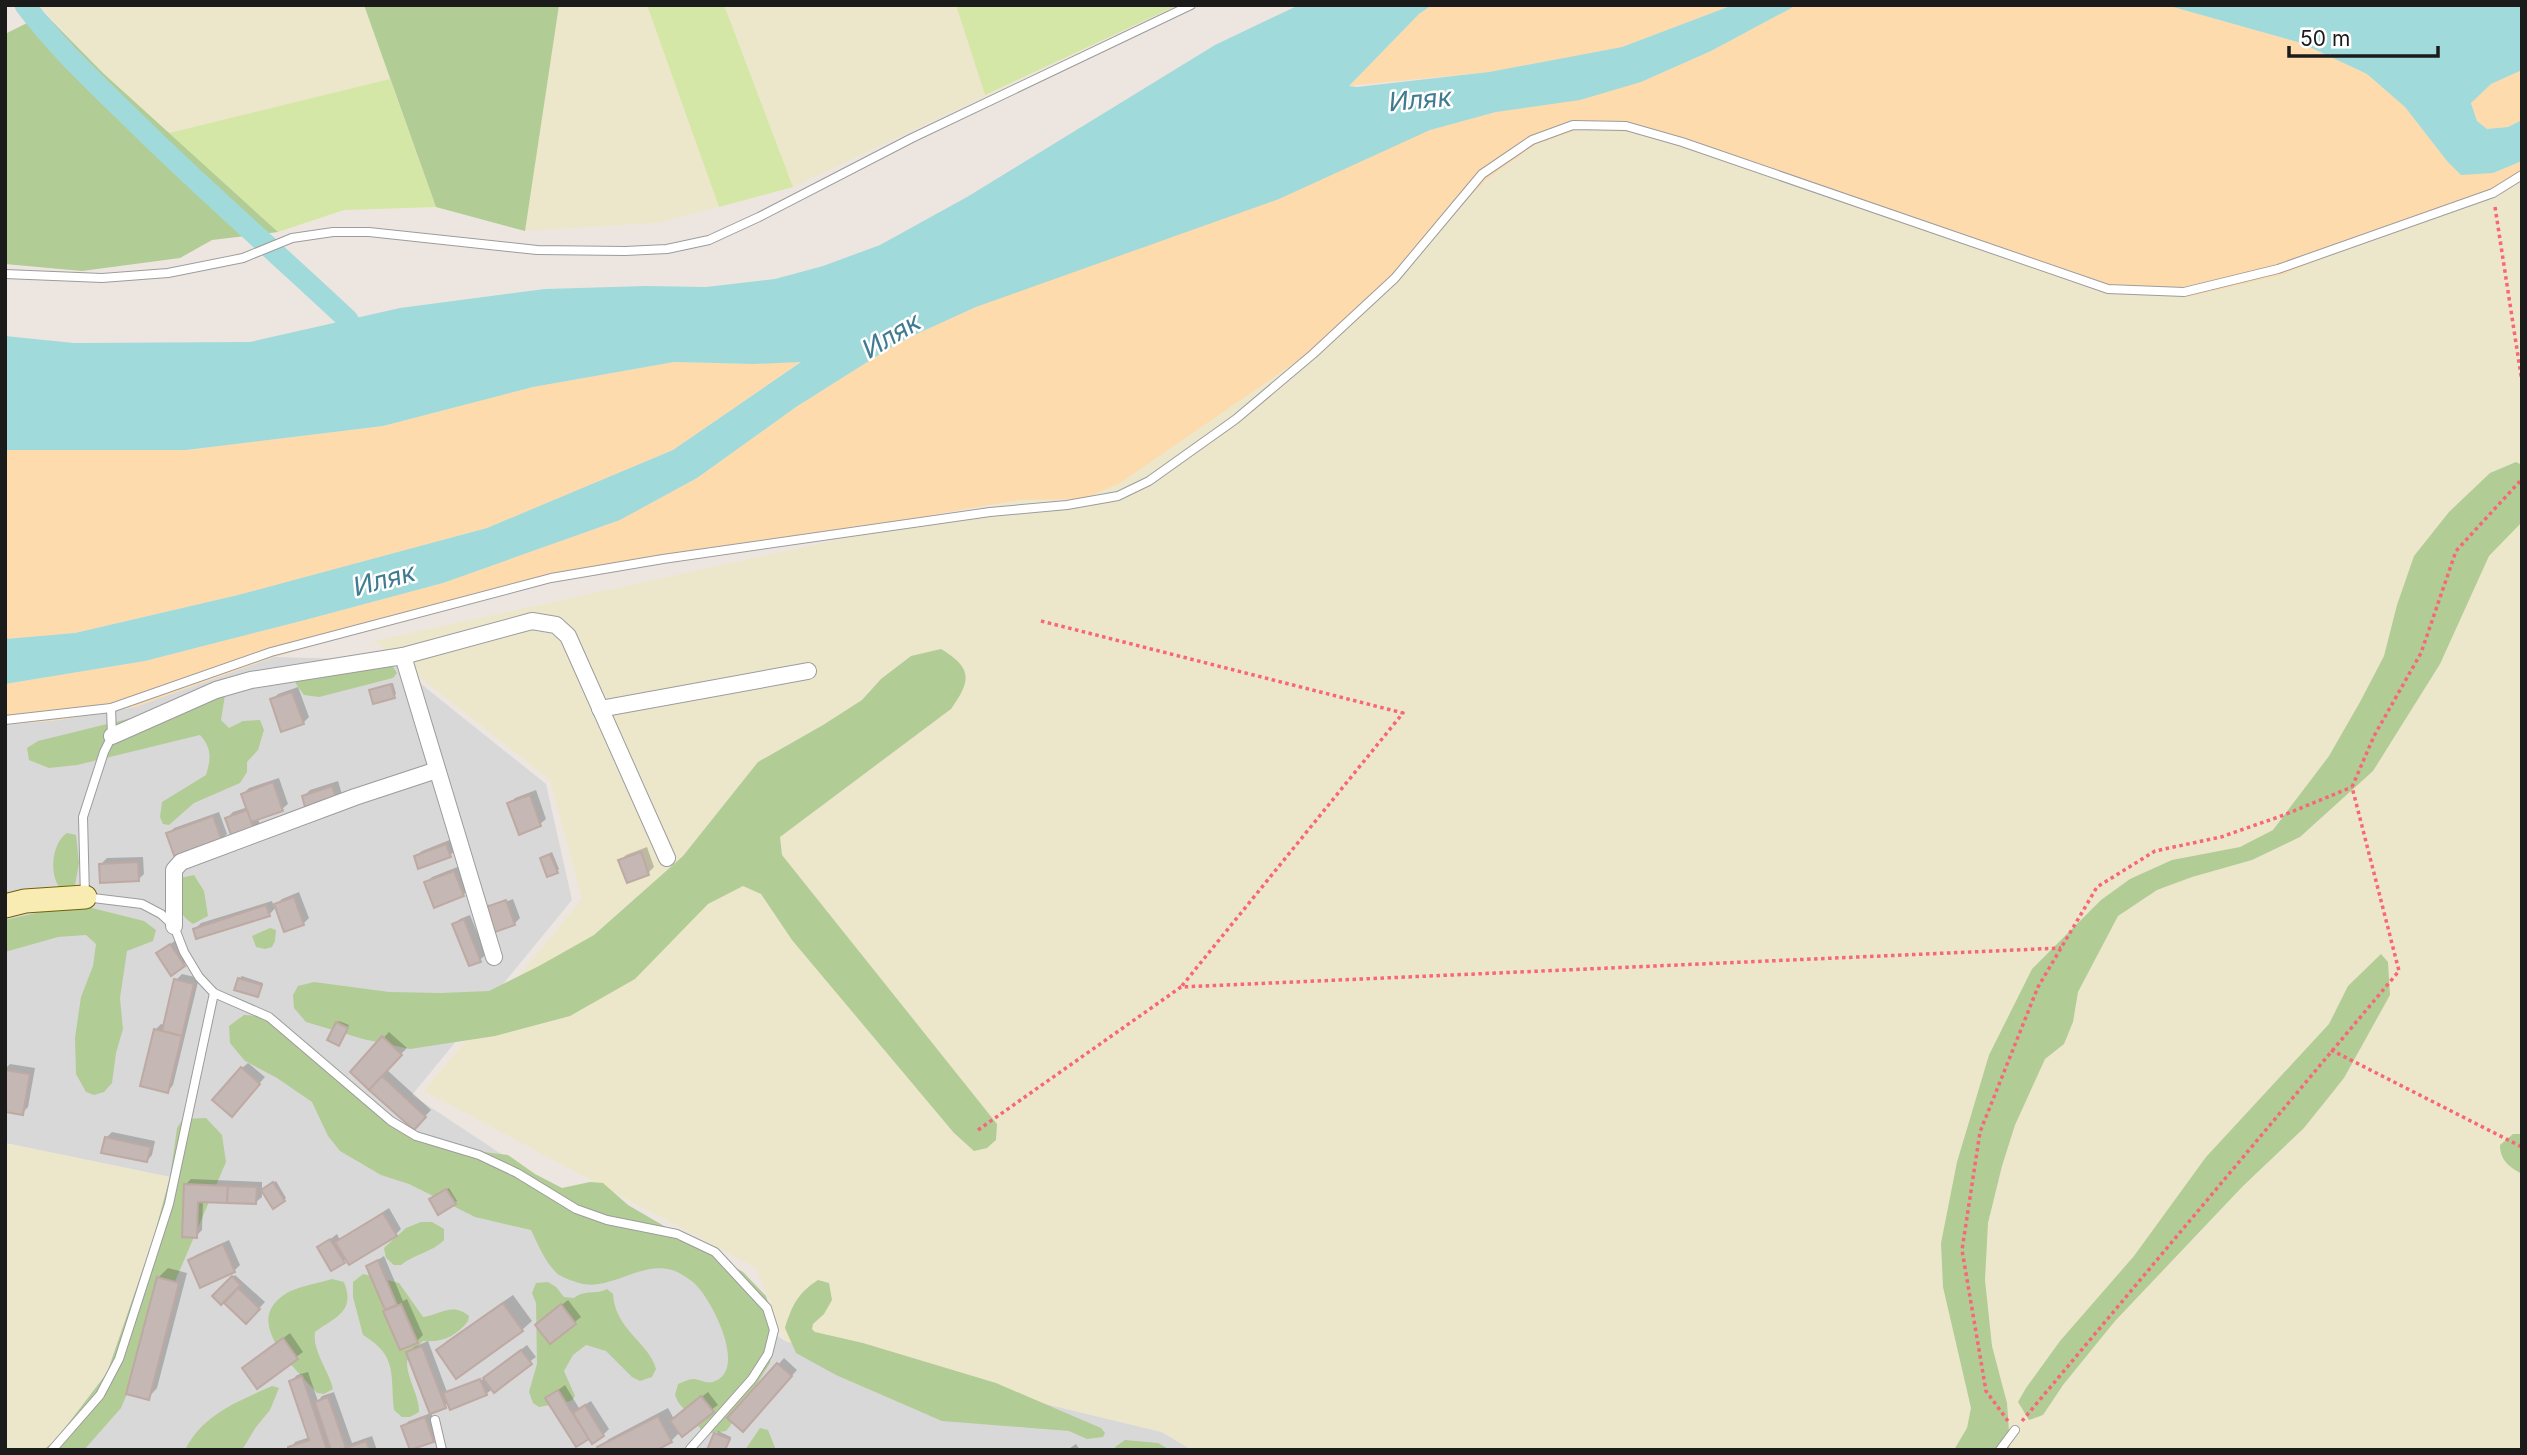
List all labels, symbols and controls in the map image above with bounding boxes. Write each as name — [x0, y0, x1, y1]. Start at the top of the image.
scale bar — [2289, 14, 2438, 58]
text: 50 m — [2300, 26, 2350, 51]
water label: Иляк — [1387, 81, 1454, 117]
water label: Иляк — [856, 305, 927, 365]
water label: Иляк — [350, 556, 419, 602]

